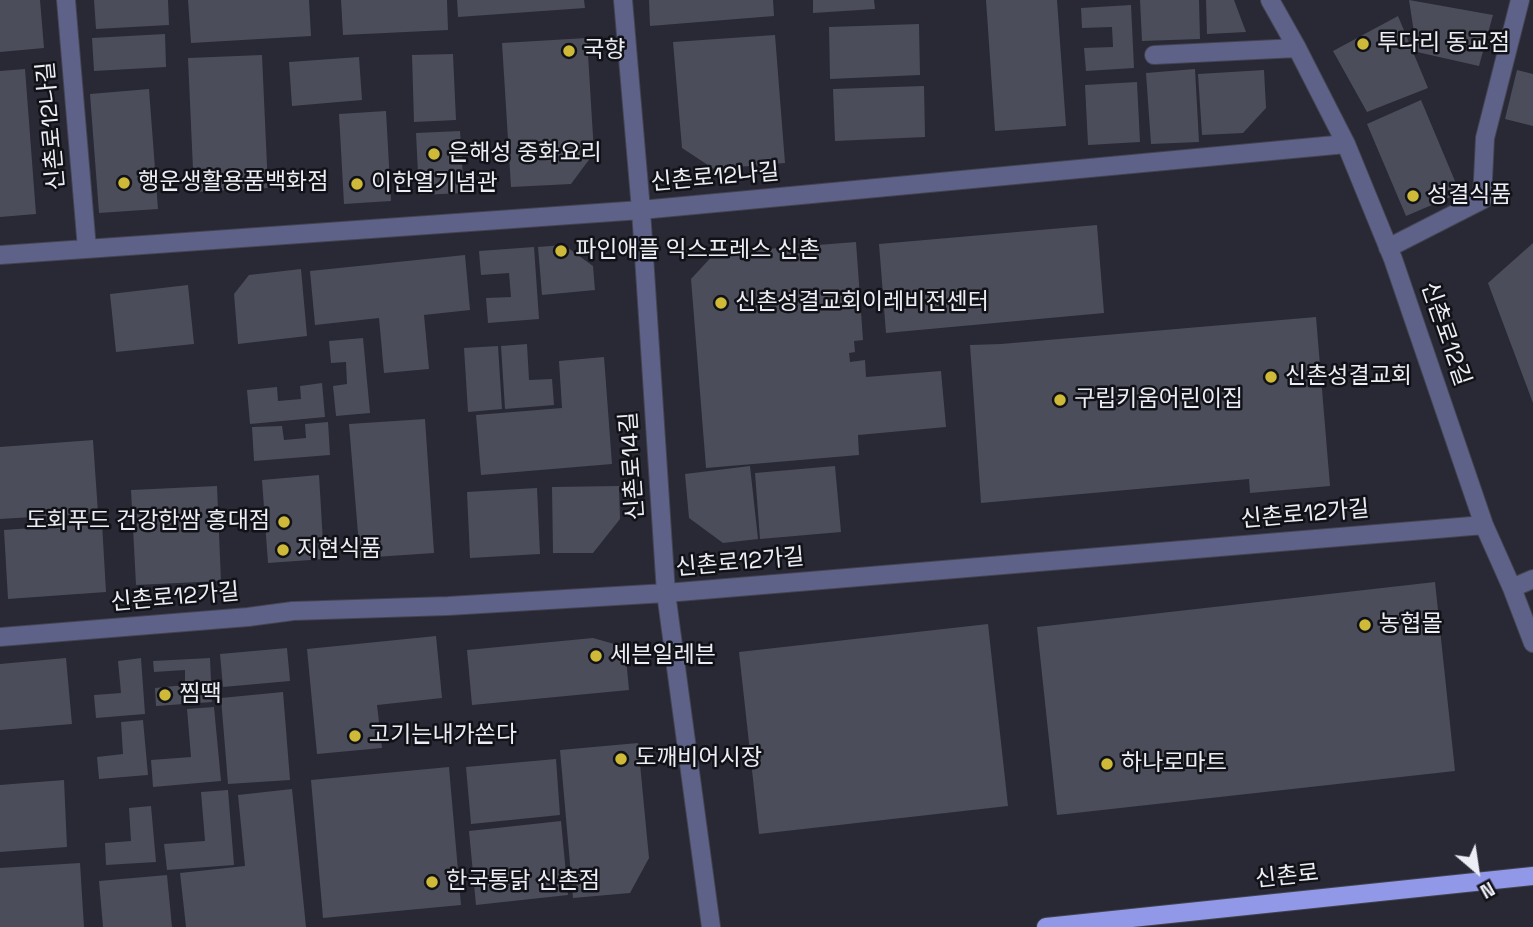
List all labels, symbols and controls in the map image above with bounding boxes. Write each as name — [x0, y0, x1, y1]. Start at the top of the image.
place label: 투다리 동교점 — [1377, 30, 1510, 58]
marker: 투다리 동교점 — [1355, 36, 1371, 52]
place label: 국향 — [583, 37, 625, 65]
marker: 국향 — [561, 43, 577, 59]
street label: 신촌로12나길 — [33, 60, 71, 192]
place label: 은해성 중화요리 — [448, 140, 602, 168]
marker: 은해성 중화요리 — [426, 146, 442, 162]
street label: 신촌로12나길 — [649, 159, 781, 197]
place label: 행운생활용품백화점 — [138, 169, 328, 197]
place label: 이한열기념관 — [371, 170, 498, 198]
marker: 행운생활용품백화점 — [116, 175, 132, 191]
marker: 이한열기념관 — [349, 176, 365, 192]
place label: 성결식품 — [1427, 182, 1512, 210]
marker: 성결식품 — [1405, 188, 1421, 204]
place label: 파인애플 익스프레스 신촌 — [575, 237, 820, 265]
marker: 파인애플 익스프레스 신촌 — [553, 243, 569, 259]
street label: 신촌로12길 — [1414, 278, 1476, 390]
place label: 신촌성결교회이레비전센터 — [735, 289, 989, 317]
marker: 신촌성결교회이레비전센터 — [713, 295, 729, 311]
place label: 신촌성결교회 — [1285, 363, 1412, 391]
marker: 신촌성결교회 — [1263, 369, 1279, 385]
place label: 구립키움어린이집 — [1074, 386, 1243, 414]
marker: 구립키움어린이집 — [1052, 392, 1068, 408]
street label: 신촌로14길 — [615, 411, 651, 521]
street label: 신촌로12가길 — [1239, 496, 1371, 534]
place label: 도회푸드 건강한쌈 홍대점 — [25, 508, 270, 536]
marker: 도회푸드 건강한쌈 홍대점 — [276, 514, 292, 530]
place label: 지현식품 — [297, 536, 382, 564]
marker: 지현식품 — [275, 542, 291, 558]
street label: 신촌로12가길 — [674, 544, 806, 582]
street label: 신촌로12가길 — [109, 579, 241, 617]
place label: 농협몰 — [1379, 611, 1442, 639]
marker: 농협몰 — [1357, 617, 1373, 633]
place label: 세븐일레븐 — [610, 642, 716, 670]
marker: 세븐일레븐 — [588, 648, 604, 664]
place label: 찜땍 — [179, 681, 221, 709]
marker: 찜땍 — [157, 687, 173, 703]
place label: 고기는내가쏜다 — [369, 722, 517, 750]
marker: 고기는내가쏜다 — [347, 728, 363, 744]
place label: 도깨비어시장 — [635, 745, 762, 773]
place label: 하나로마트 — [1121, 750, 1227, 778]
marker: 도깨비어시장 — [613, 751, 629, 767]
marker: 하나로마트 — [1099, 756, 1115, 772]
north arrow — [1442, 836, 1512, 906]
street label: 신촌로 — [1254, 860, 1320, 894]
place label: 한국통닭 신촌점 — [446, 868, 600, 896]
marker: 한국통닭 신촌점 — [424, 874, 440, 890]
text: N — [1476, 876, 1499, 904]

